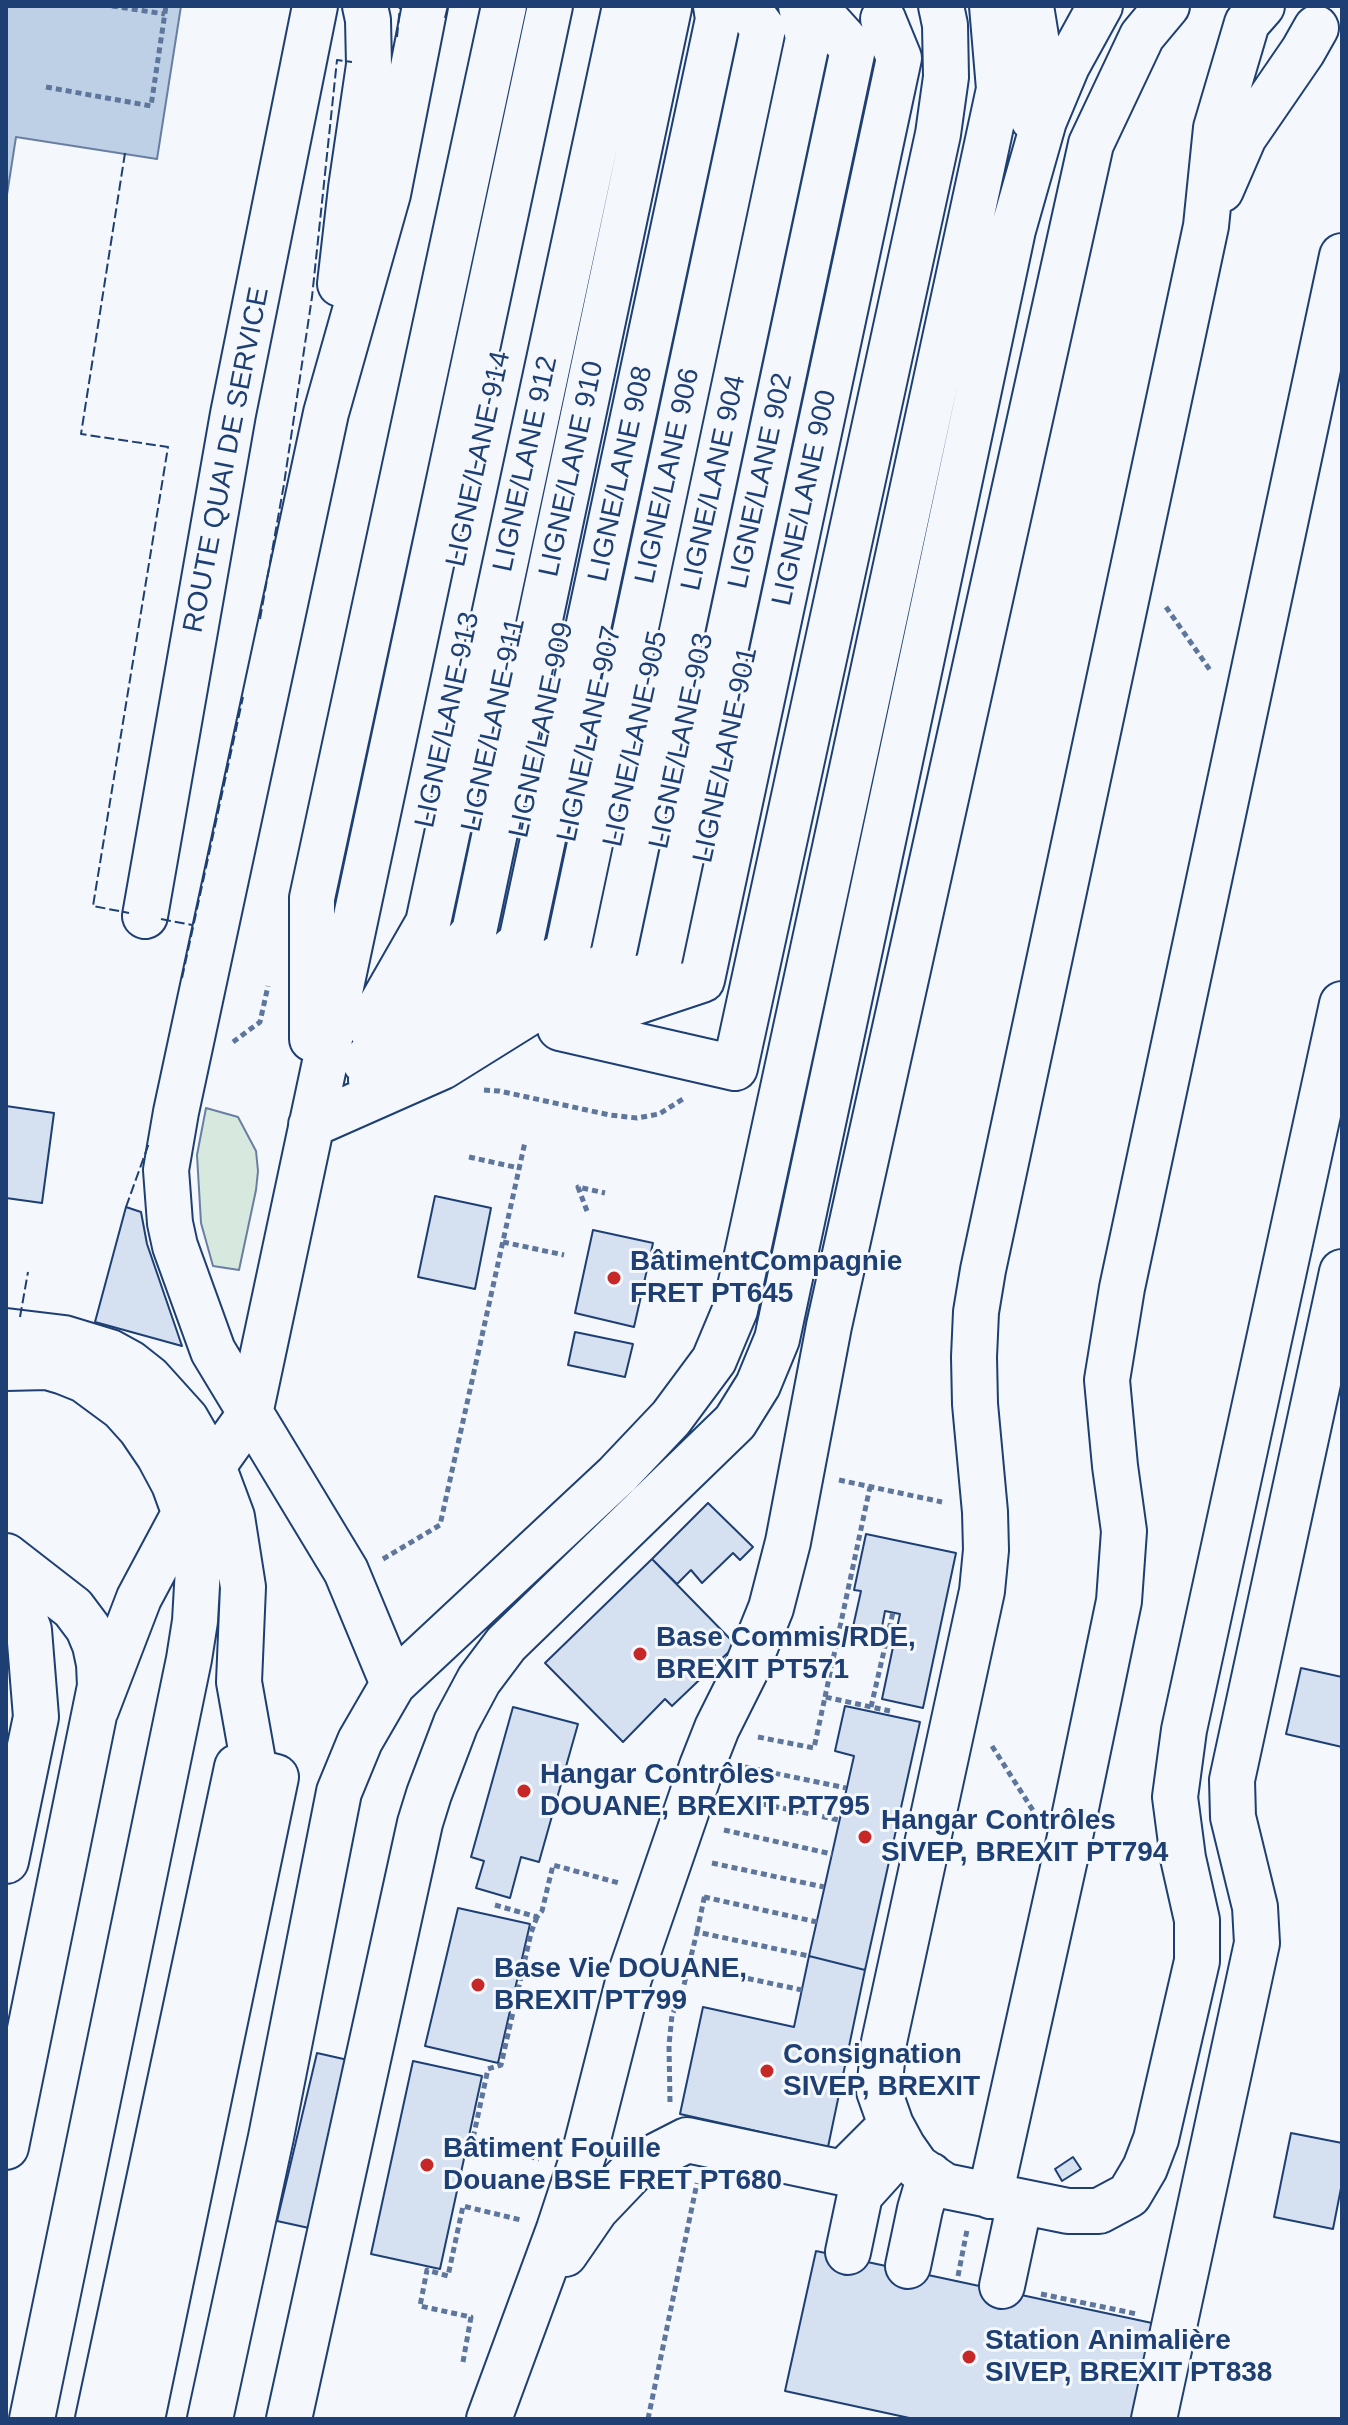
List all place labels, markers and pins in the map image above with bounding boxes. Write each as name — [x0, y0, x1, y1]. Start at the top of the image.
place label: BâtimentCompagnie FRET PT645 — [630, 1245, 902, 1311]
marker: BâtimentCompagnie FRET PT645 — [605, 1269, 623, 1287]
place label: Base Commis/RDE, BREXIT PT571 — [656, 1621, 916, 1687]
marker: Base Commis/RDE, BREXIT PT571 — [631, 1645, 649, 1663]
place label: Hangar Contrôles DOUANE, BREXIT PT795 — [540, 1758, 870, 1824]
marker: Hangar Contrôles DOUANE, BREXIT PT795 — [515, 1782, 533, 1800]
place label: Hangar Contrôles SIVEP, BREXIT PT794 — [881, 1804, 1168, 1870]
marker: Hangar Contrôles SIVEP, BREXIT PT794 — [856, 1828, 874, 1846]
place label: Base Vie DOUANE, BREXIT PT799 — [494, 1952, 747, 2018]
marker: Base Vie DOUANE, BREXIT PT799 — [469, 1976, 487, 1994]
place label: Consignation SIVEP, BREXIT — [783, 2038, 980, 2104]
marker: Consignation SIVEP, BREXIT — [758, 2062, 776, 2080]
place label: Bâtiment Fouille Douane BSE FRET PT680 — [443, 2132, 782, 2198]
marker: Bâtiment Fouille Douane BSE FRET PT680 — [418, 2156, 436, 2174]
place label: Station Animalière SIVEP, BREXIT PT838 — [985, 2324, 1272, 2390]
marker: Station Animalière SIVEP, BREXIT PT838 — [960, 2348, 978, 2366]

